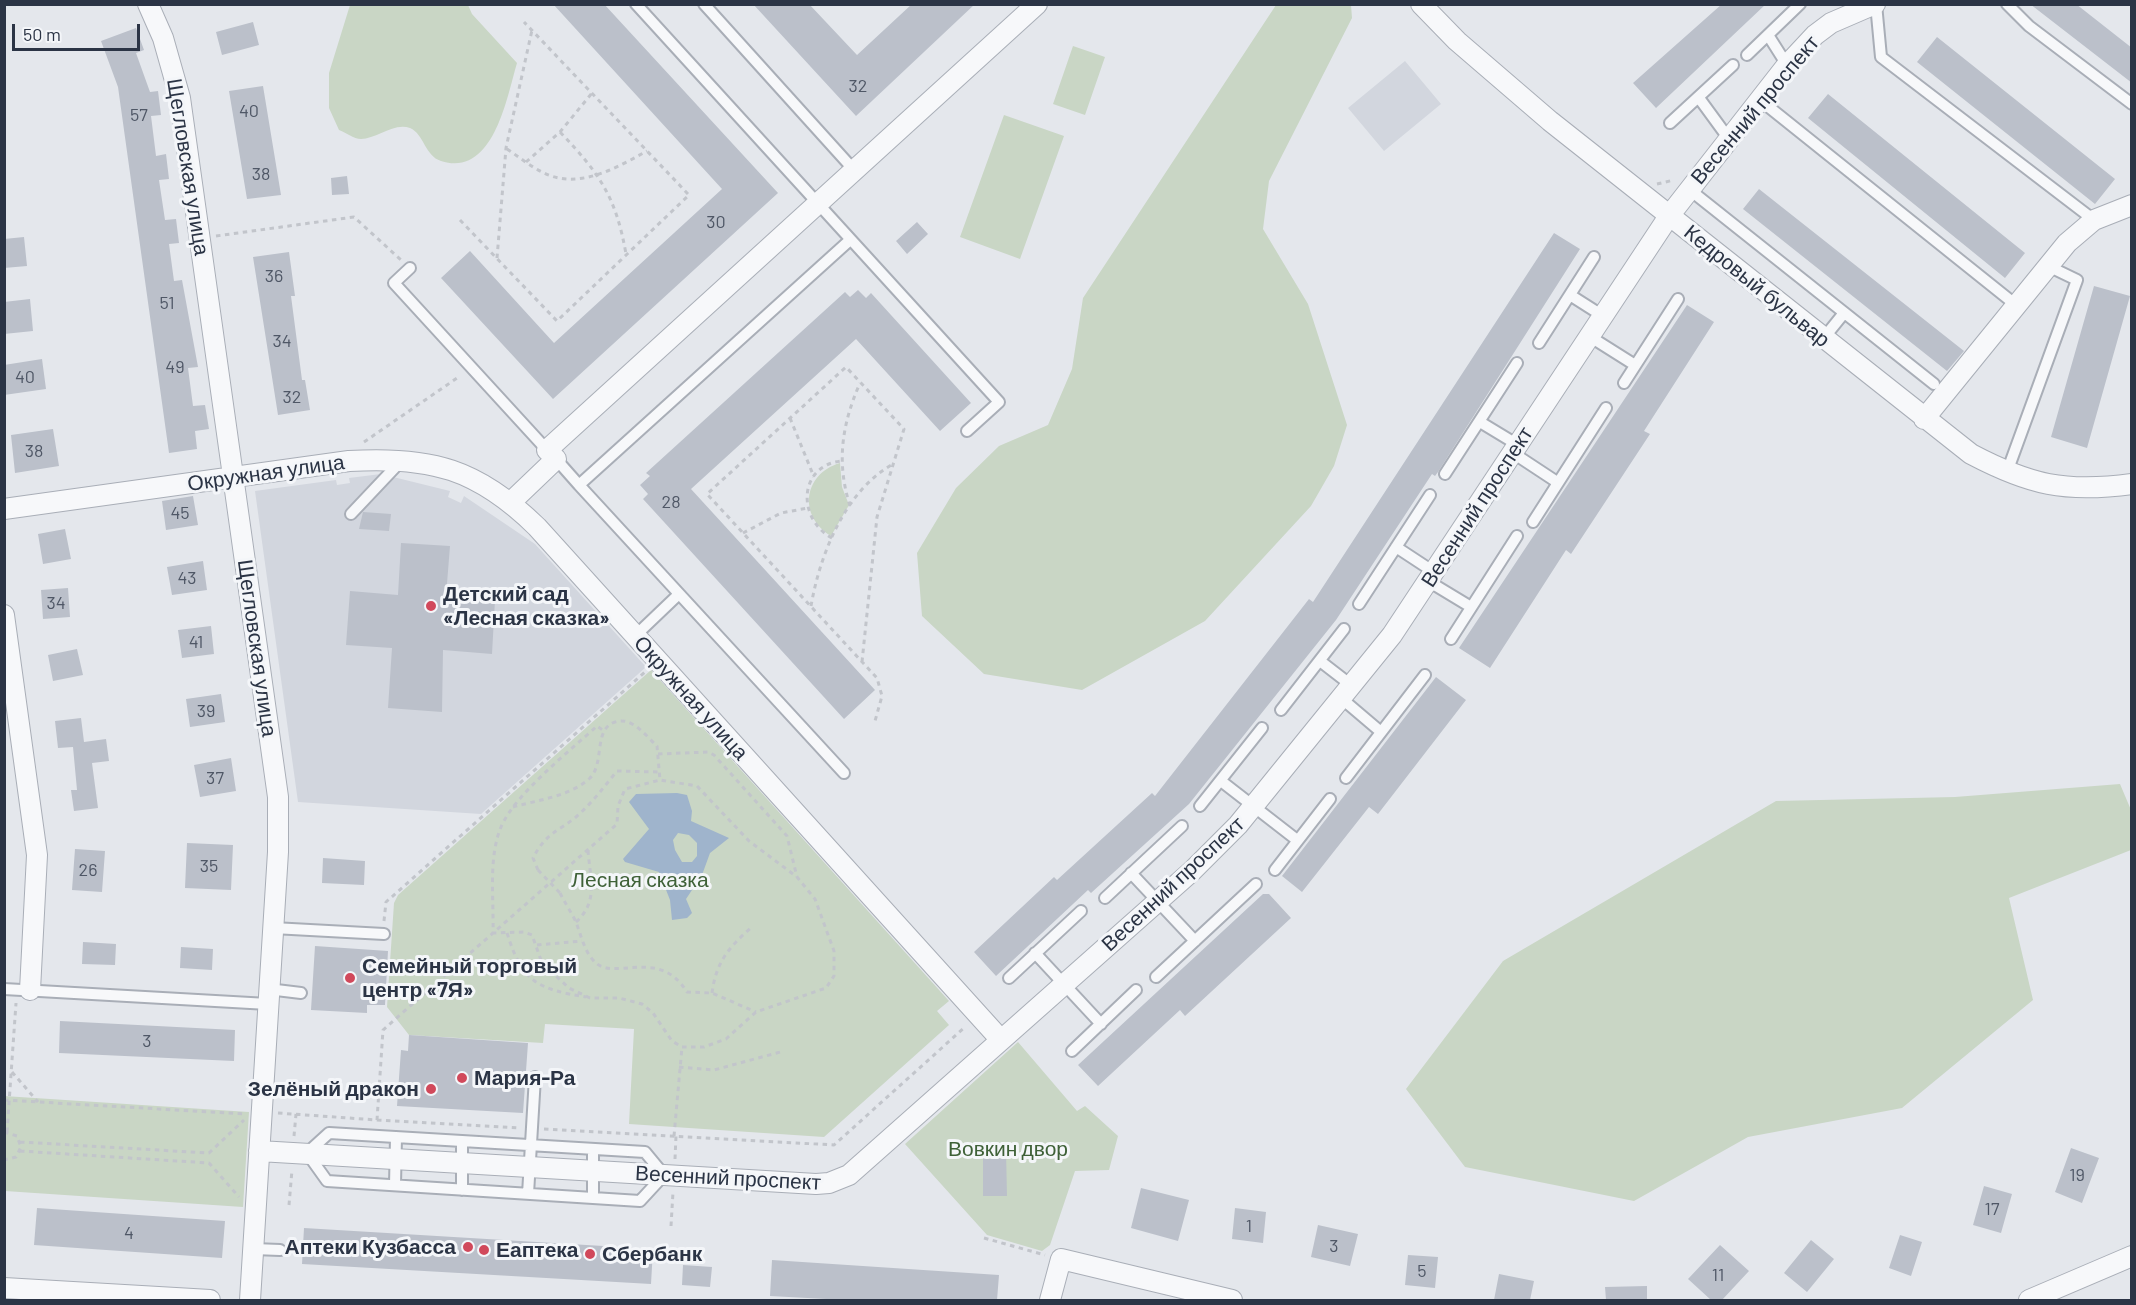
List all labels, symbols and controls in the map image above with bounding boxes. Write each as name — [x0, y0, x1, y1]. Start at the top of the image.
scale bar — [15, 12, 142, 50]
text: 50 m — [23, 23, 61, 45]
street label: Весенний проспект — [1686, 31, 1824, 189]
house number: 32 — [849, 75, 867, 97]
street label: Щегловская улица — [162, 77, 214, 257]
house number: 40 — [239, 100, 259, 122]
house number: 57 — [130, 104, 148, 126]
house number: 38 — [252, 163, 270, 185]
house number: 30 — [706, 211, 726, 233]
street label: Кедровый бульвар — [1679, 219, 1835, 353]
house number: 36 — [265, 265, 283, 287]
house number: 51 — [159, 292, 175, 314]
house number: 34 — [272, 330, 292, 352]
house number: 49 — [165, 356, 185, 378]
house number: 40 — [15, 366, 35, 388]
house number: 32 — [283, 386, 301, 408]
street label: Весенний проспект — [1416, 422, 1538, 592]
house number: 38 — [25, 440, 43, 462]
street label: Окружная улица — [186, 450, 346, 496]
house number: 28 — [661, 491, 681, 513]
house number: 45 — [170, 502, 190, 524]
street label: Щегловская улица — [232, 558, 282, 738]
house number: 43 — [177, 567, 197, 589]
place label: Детский сад «Лесная сказка» — [443, 581, 610, 631]
house number: 34 — [46, 592, 66, 614]
marker: Детский сад «Лесная сказка» — [424, 599, 438, 613]
house number: 41 — [189, 631, 203, 653]
street label: Окружная улица — [629, 631, 753, 765]
house number: 39 — [197, 700, 215, 722]
house number: 37 — [206, 767, 224, 789]
street label: Весенний проспект — [1096, 811, 1250, 957]
house number: 35 — [200, 855, 218, 877]
house number: 26 — [79, 859, 97, 881]
park label: Лесная сказка — [571, 867, 709, 893]
place label: Семейный торговый центр «7Я» — [362, 953, 577, 1003]
marker: Семейный торговый центр «7Я» — [343, 971, 357, 985]
house number: 3 — [142, 1030, 152, 1052]
place label: Мария-Ра — [474, 1065, 575, 1091]
marker: Мария-Ра — [455, 1071, 469, 1085]
place label: Зелёный дракон — [248, 1076, 419, 1102]
marker: Зелёный дракон — [424, 1082, 438, 1096]
park label: Вовкин двор — [948, 1136, 1068, 1162]
street label: Весенний проспект — [634, 1161, 822, 1195]
house number: 19 — [2069, 1164, 2085, 1186]
house number: 17 — [1985, 1198, 1999, 1220]
house number: 1 — [1246, 1215, 1252, 1237]
house number: 4 — [124, 1222, 134, 1244]
place label: Аптеки Кузбасса — [284, 1234, 456, 1260]
house number: 3 — [1329, 1235, 1339, 1257]
place label: Еаптека — [496, 1237, 579, 1263]
marker: Аптеки Кузбасса — [461, 1240, 475, 1254]
place label: Сбербанк — [602, 1241, 702, 1267]
marker: Еаптека — [477, 1243, 491, 1257]
marker: Сбербанк — [583, 1247, 597, 1261]
house number: 5 — [1417, 1260, 1427, 1282]
house number: 11 — [1712, 1264, 1724, 1286]

